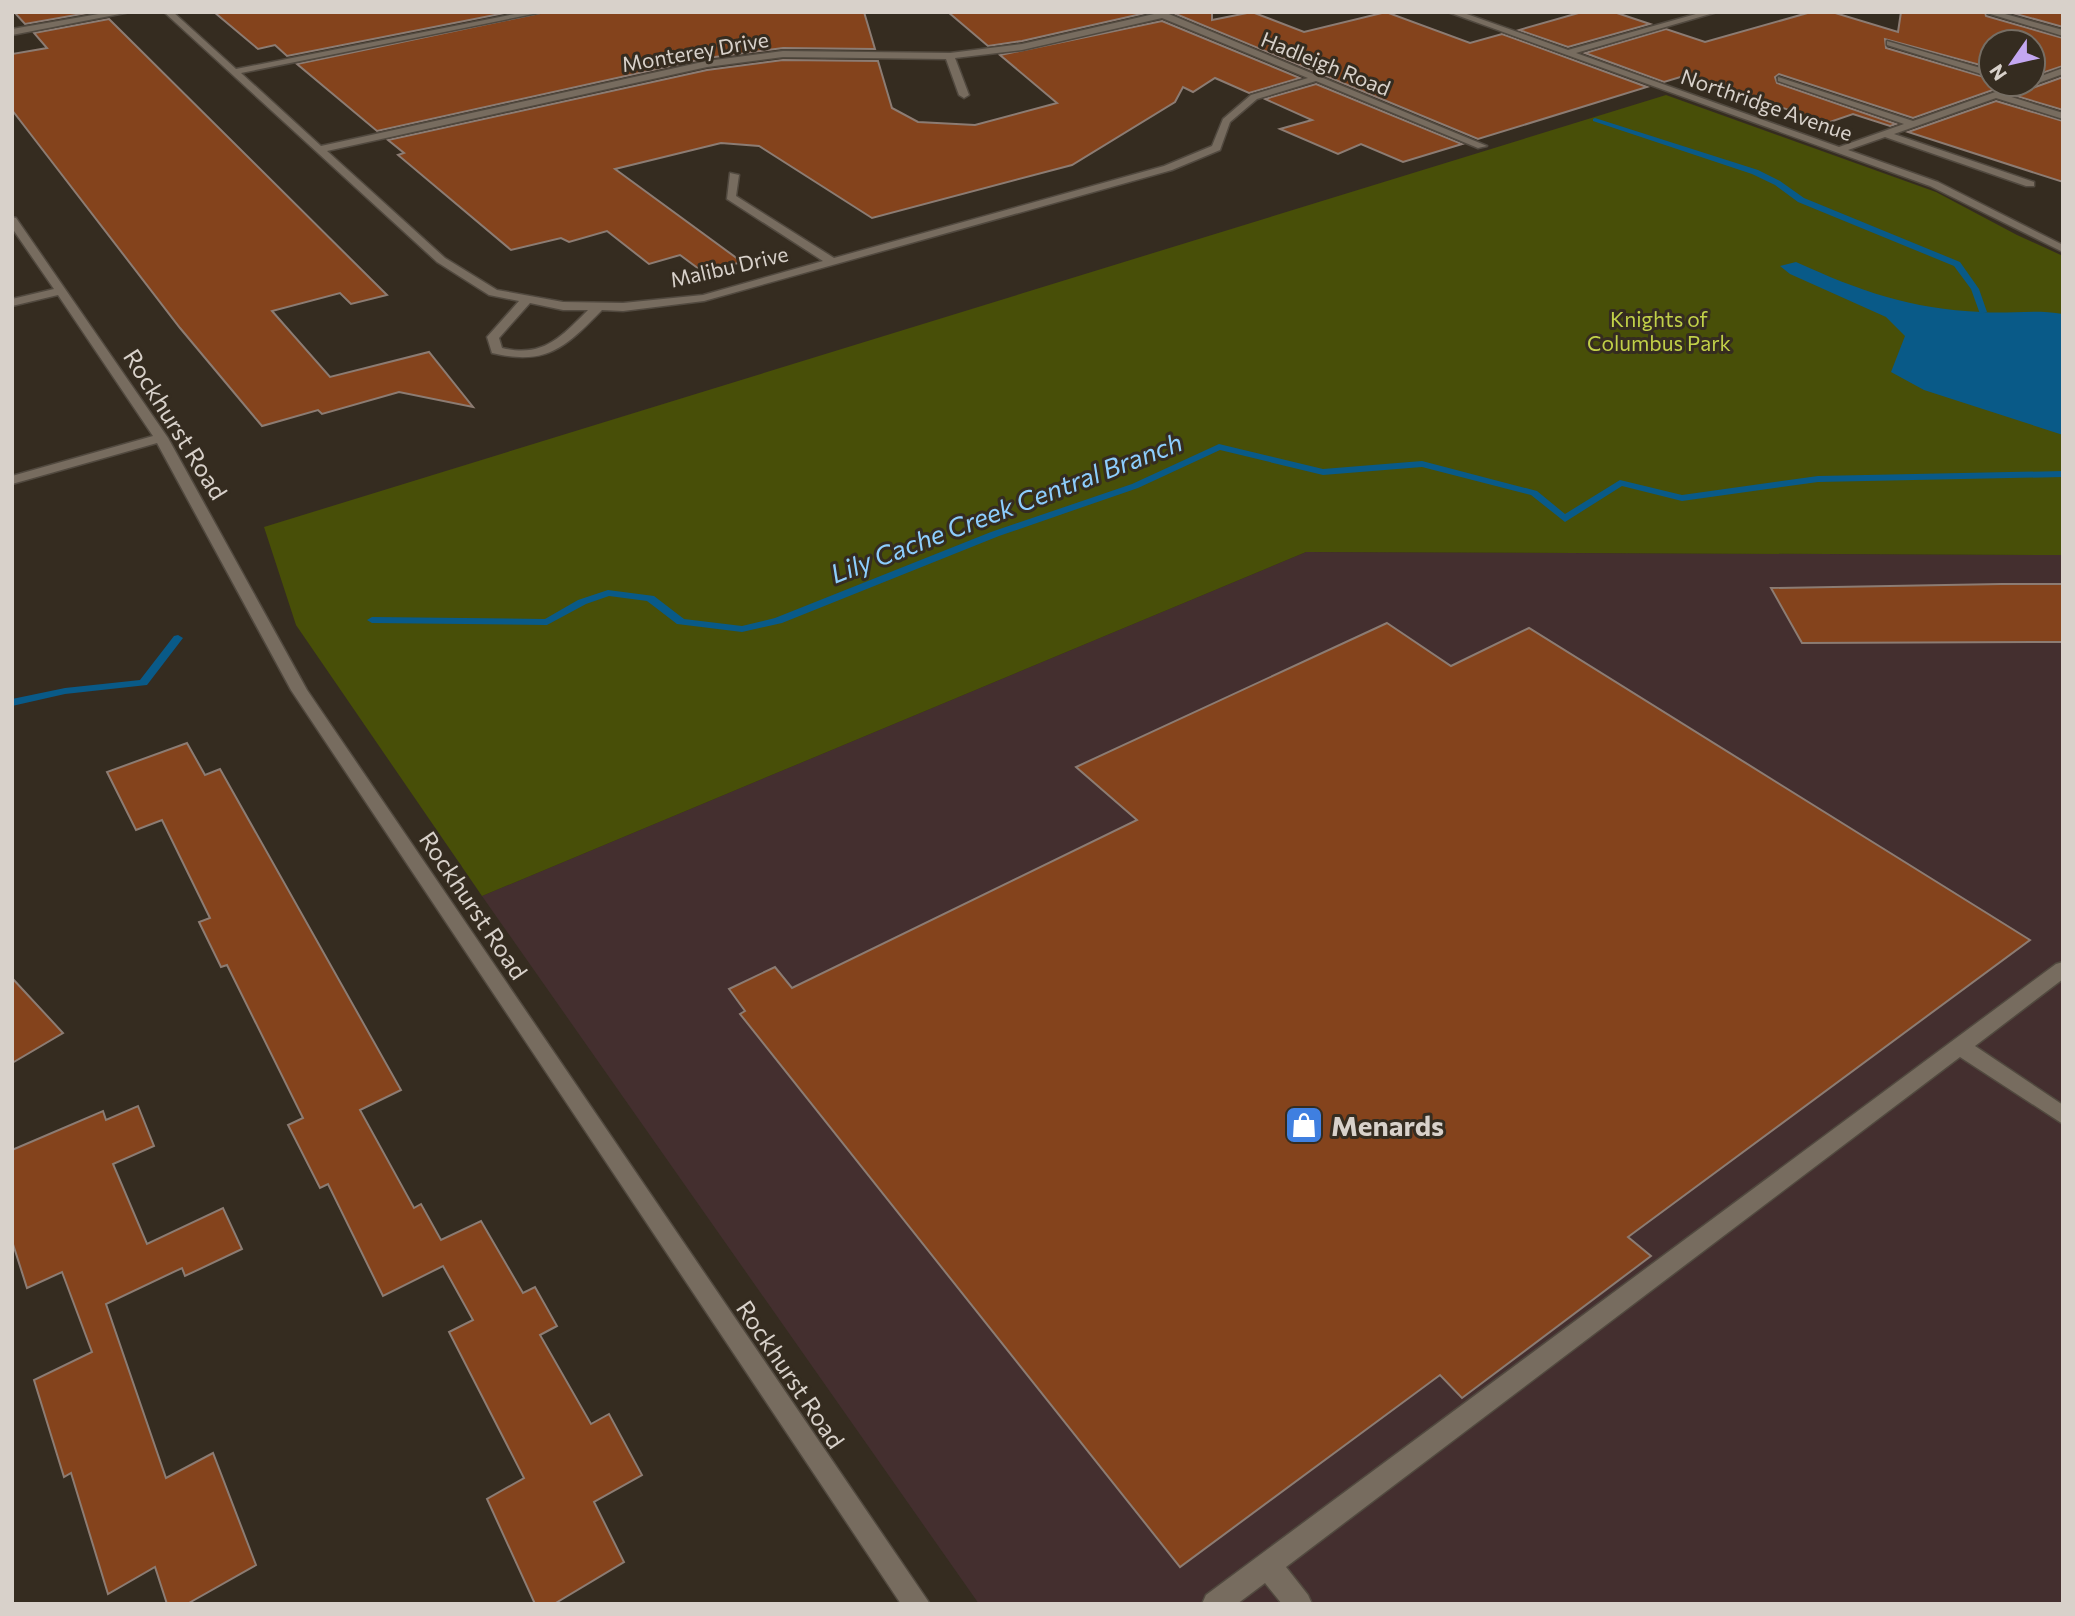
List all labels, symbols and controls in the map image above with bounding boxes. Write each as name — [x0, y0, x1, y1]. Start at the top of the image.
street label: Monterey Drive — [620, 26, 770, 76]
street label: Hadleigh Road — [1258, 26, 1394, 100]
north arrow — [1977, 28, 2047, 98]
text: N — [1984, 60, 2011, 85]
street label: Northridge Avenue — [1678, 63, 1856, 145]
street label: Malibu Drive — [667, 240, 791, 292]
park label: Knights of Columbus Park — [1587, 306, 1731, 355]
street label: Rockhurst Road — [118, 343, 234, 505]
water label: Lily Cache Creek Central Branch — [826, 425, 1186, 589]
street label: Rockhurst Road — [414, 826, 534, 984]
shop icon: Menards — [1283, 1104, 1325, 1146]
place label: Menards — [1331, 1108, 1444, 1142]
street label: Rockhurst Road — [731, 1295, 851, 1453]

